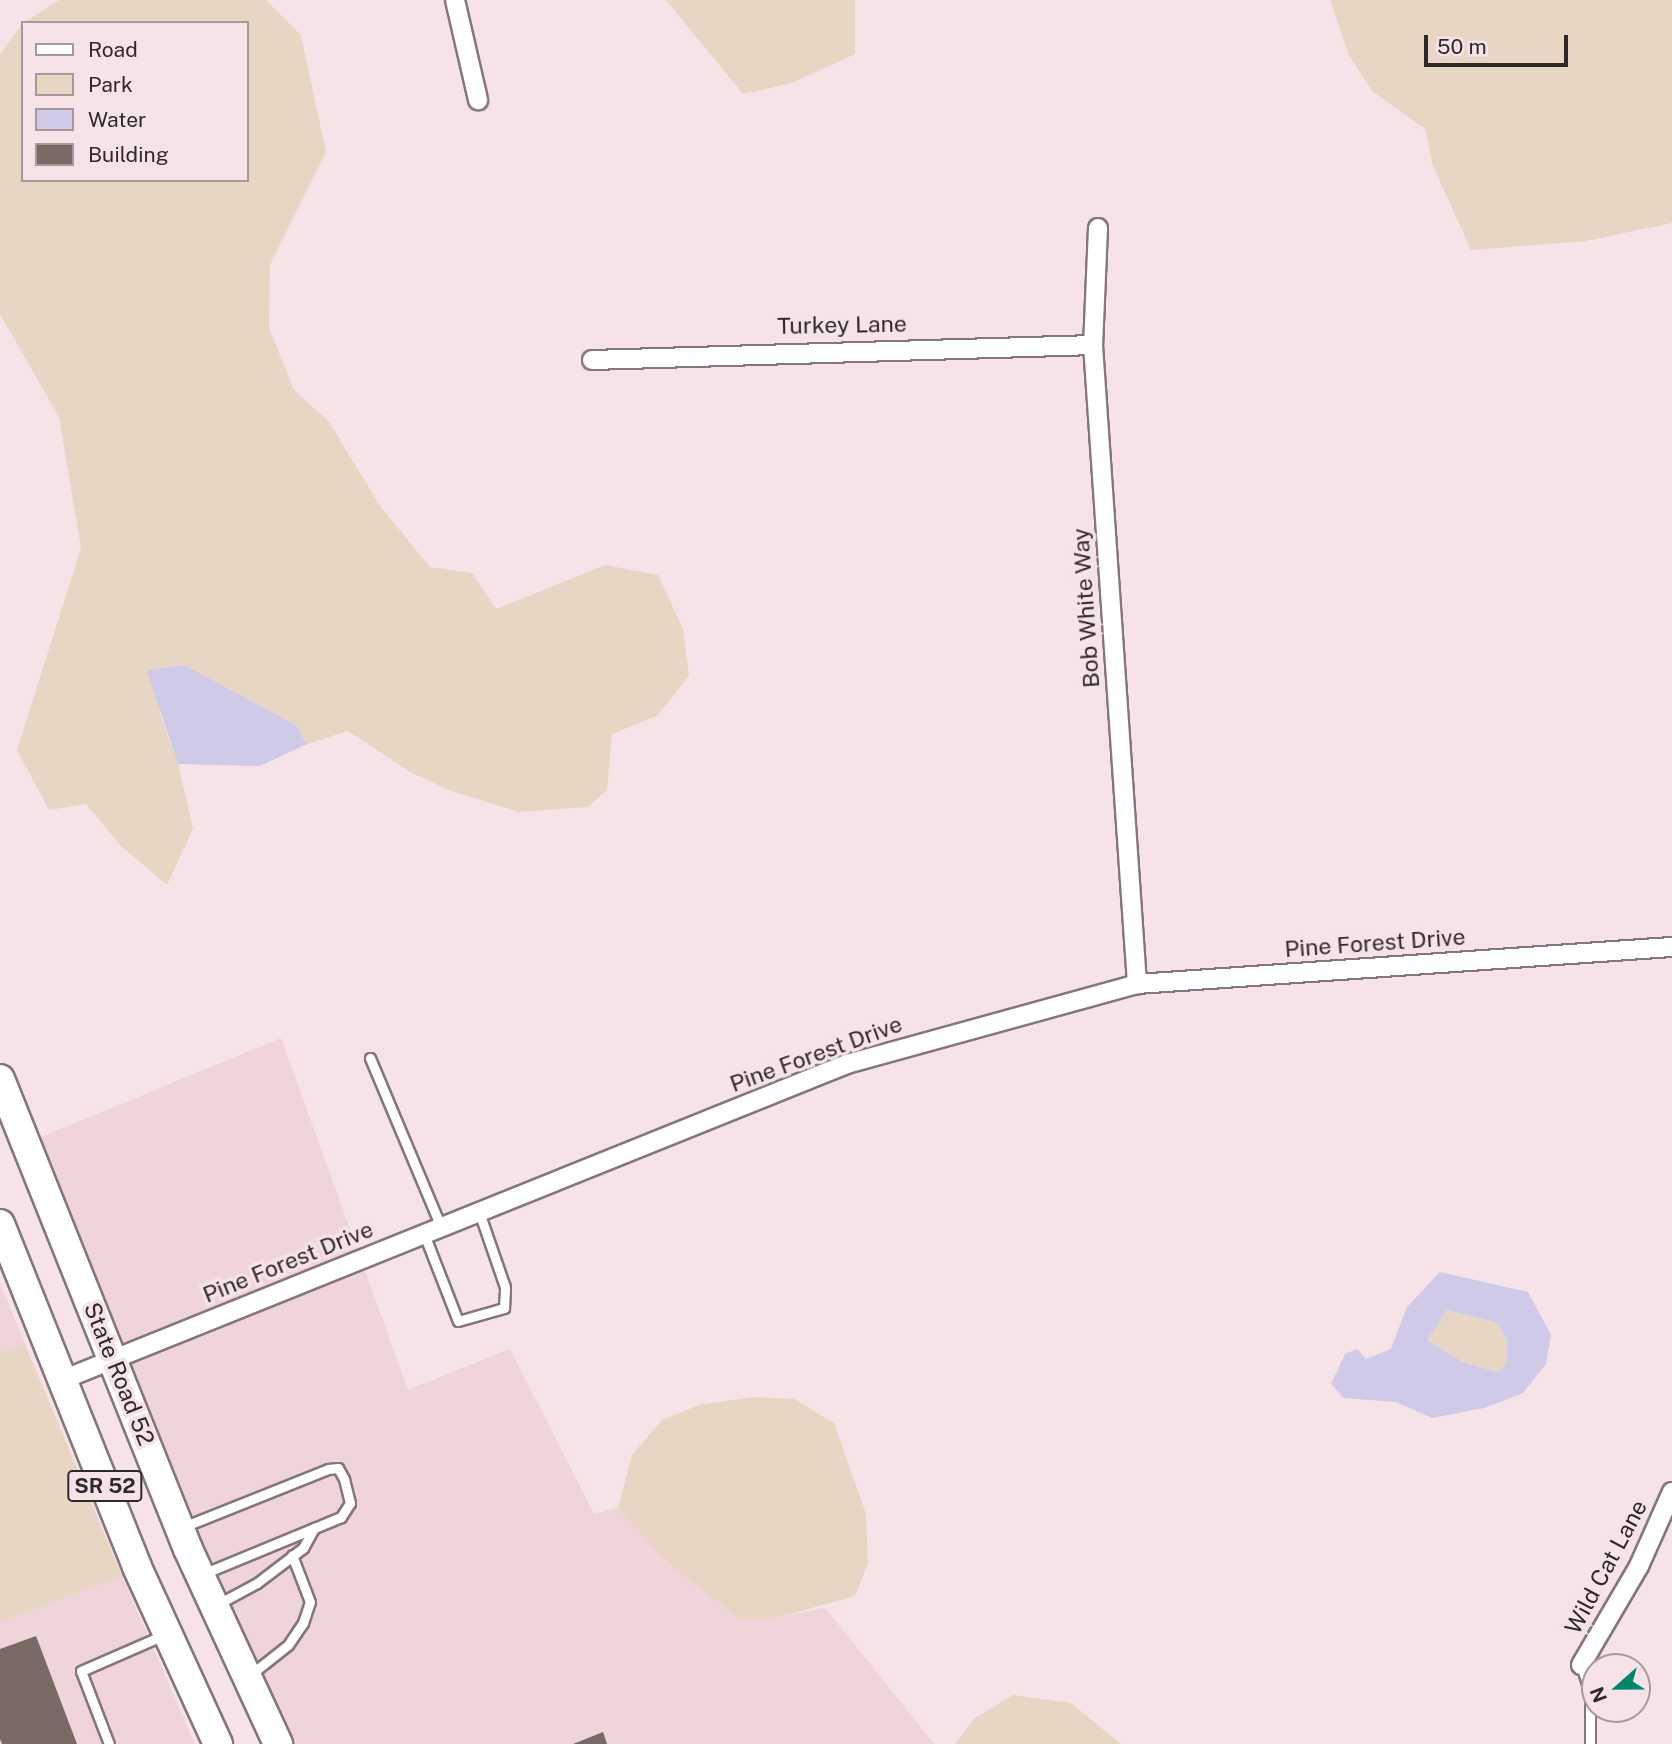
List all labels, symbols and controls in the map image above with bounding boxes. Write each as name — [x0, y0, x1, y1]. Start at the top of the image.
legend — [21, 21, 248, 182]
scale bar — [1427, 21, 1570, 65]
text: 50 m — [1437, 34, 1487, 59]
text: Road — [88, 37, 138, 62]
text: Park — [88, 72, 133, 97]
text: Water — [88, 107, 146, 132]
text: Building — [88, 142, 169, 167]
street label: Turkey Lane — [777, 310, 907, 340]
street label: Bob White Way — [1067, 526, 1105, 690]
street label: Pine Forest Drive — [1284, 923, 1466, 963]
street label: Pine Forest Drive — [726, 1010, 906, 1098]
street label: Pine Forest Drive — [199, 1215, 377, 1309]
street label: State Road 52 — [78, 1298, 160, 1450]
road number: SR 52 — [66, 1468, 144, 1504]
street label: Wild Cat Lane — [1559, 1495, 1653, 1639]
north arrow — [1581, 1653, 1651, 1723]
text: N — [1585, 1684, 1611, 1706]

